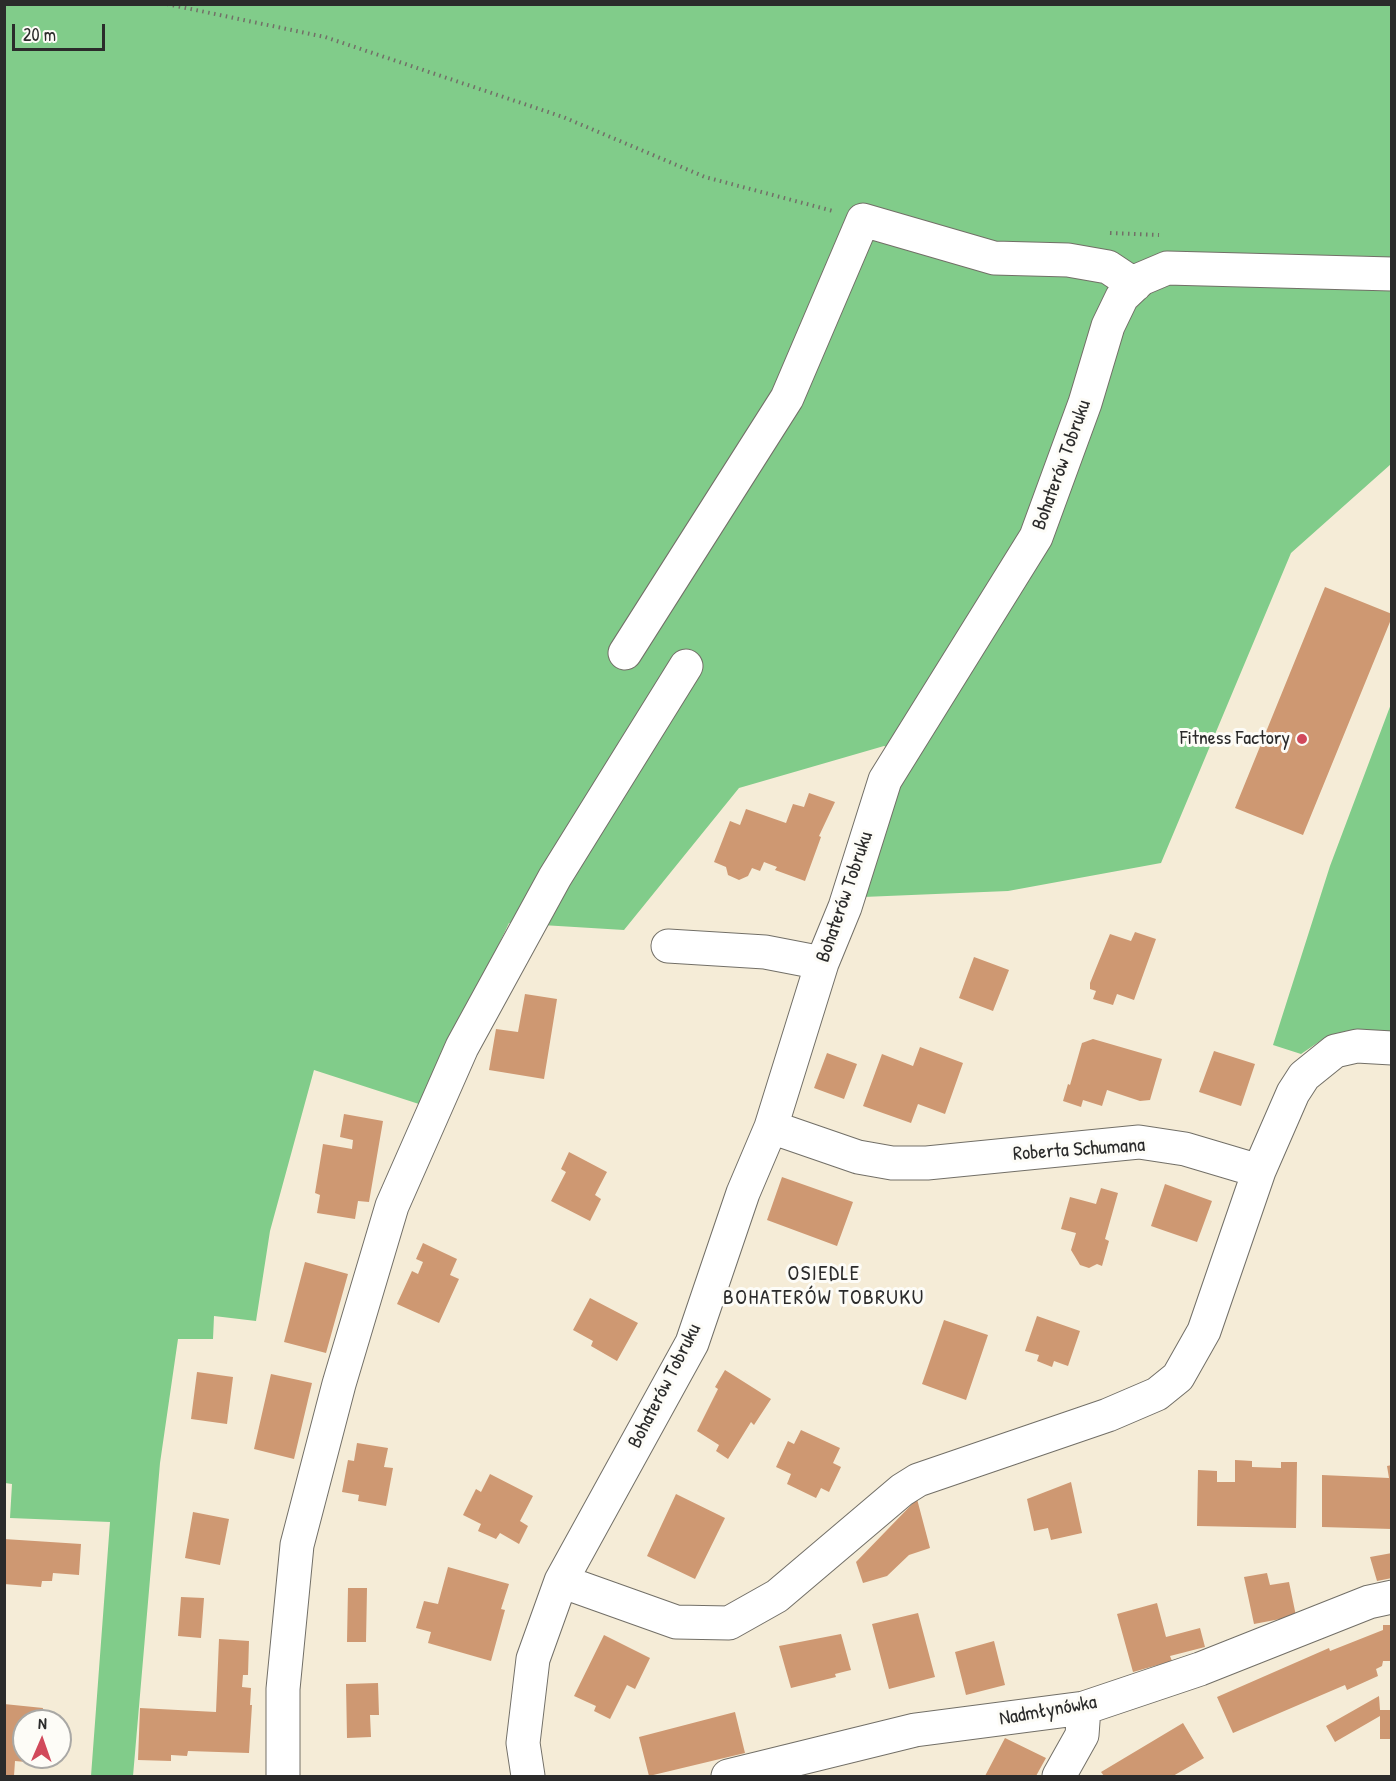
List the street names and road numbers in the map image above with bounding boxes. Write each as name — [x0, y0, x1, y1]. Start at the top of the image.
street label: Bohaterów Tobruku — [1027, 397, 1097, 533]
street label: Bohaterów Tobruku — [811, 829, 879, 965]
street label: Roberta Schumana — [1012, 1133, 1146, 1167]
street label: Bohaterów Tobruku — [623, 1320, 707, 1452]
street label: Nadmłynówka — [997, 1691, 1099, 1731]

